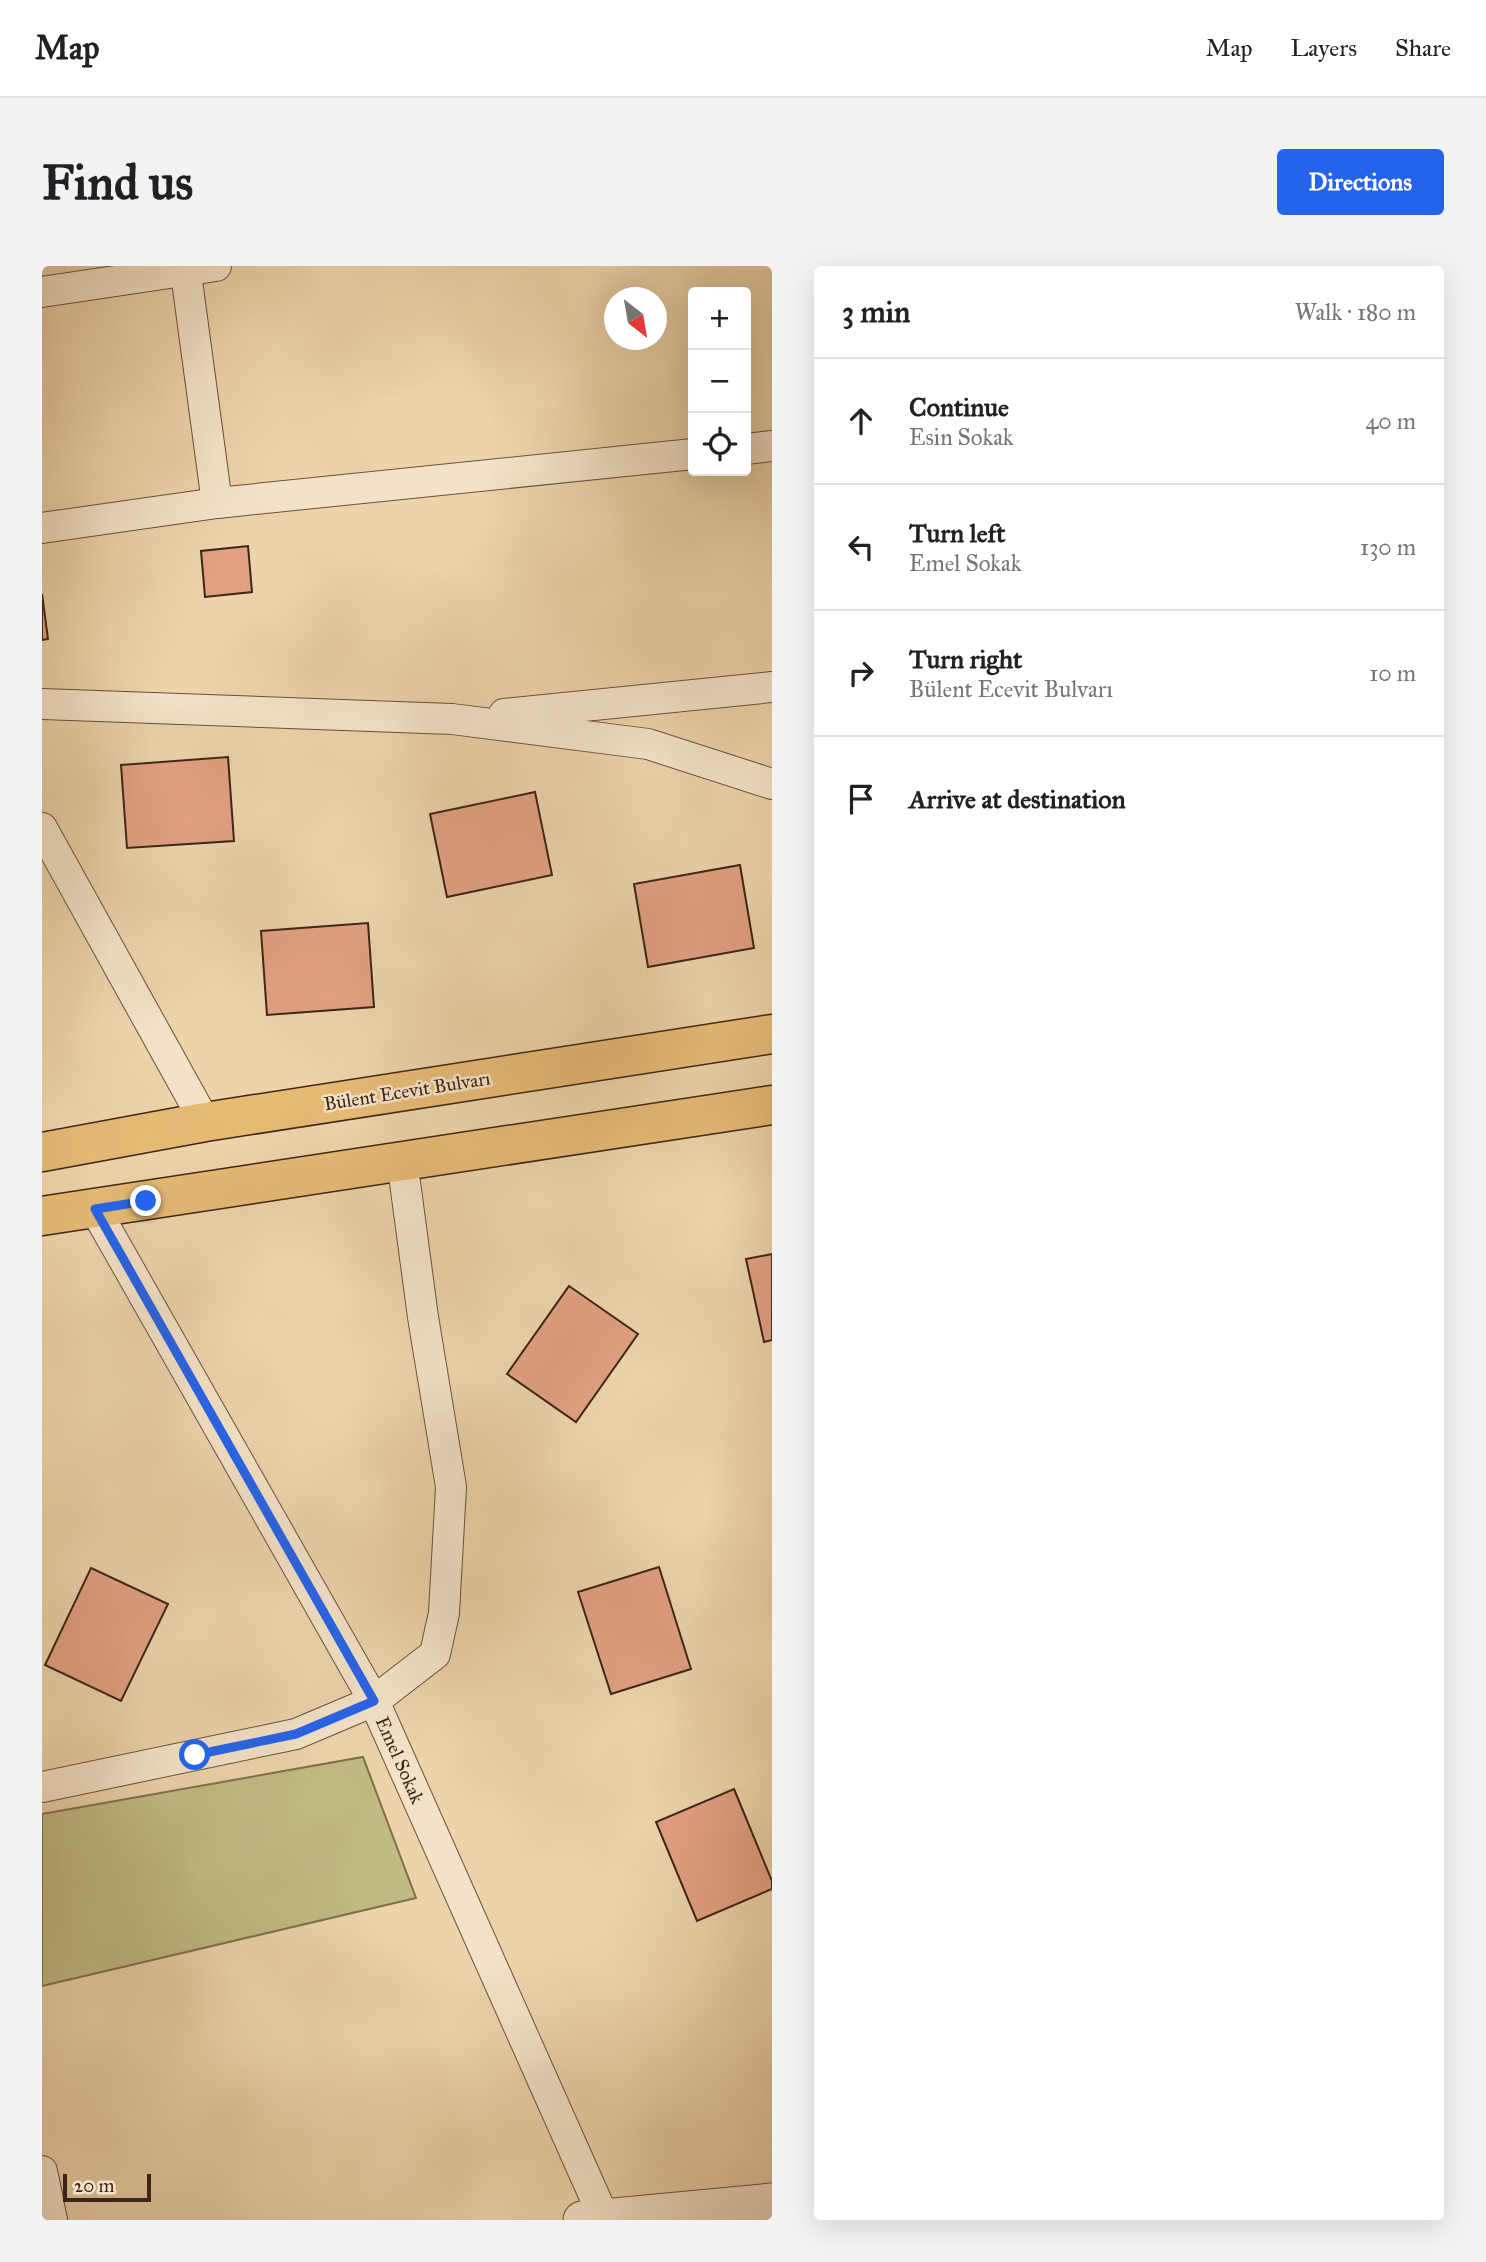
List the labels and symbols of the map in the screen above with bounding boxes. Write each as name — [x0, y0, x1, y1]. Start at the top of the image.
north arrow — [604, 287, 667, 350]
street label: Bülent Ecevit Bulvarı — [322, 1066, 492, 1116]
route end — [130, 1185, 161, 1216]
street label: Emel Sokak — [371, 1713, 429, 1807]
route start — [179, 1739, 210, 1770]
scale bar — [63, 2171, 150, 2203]

